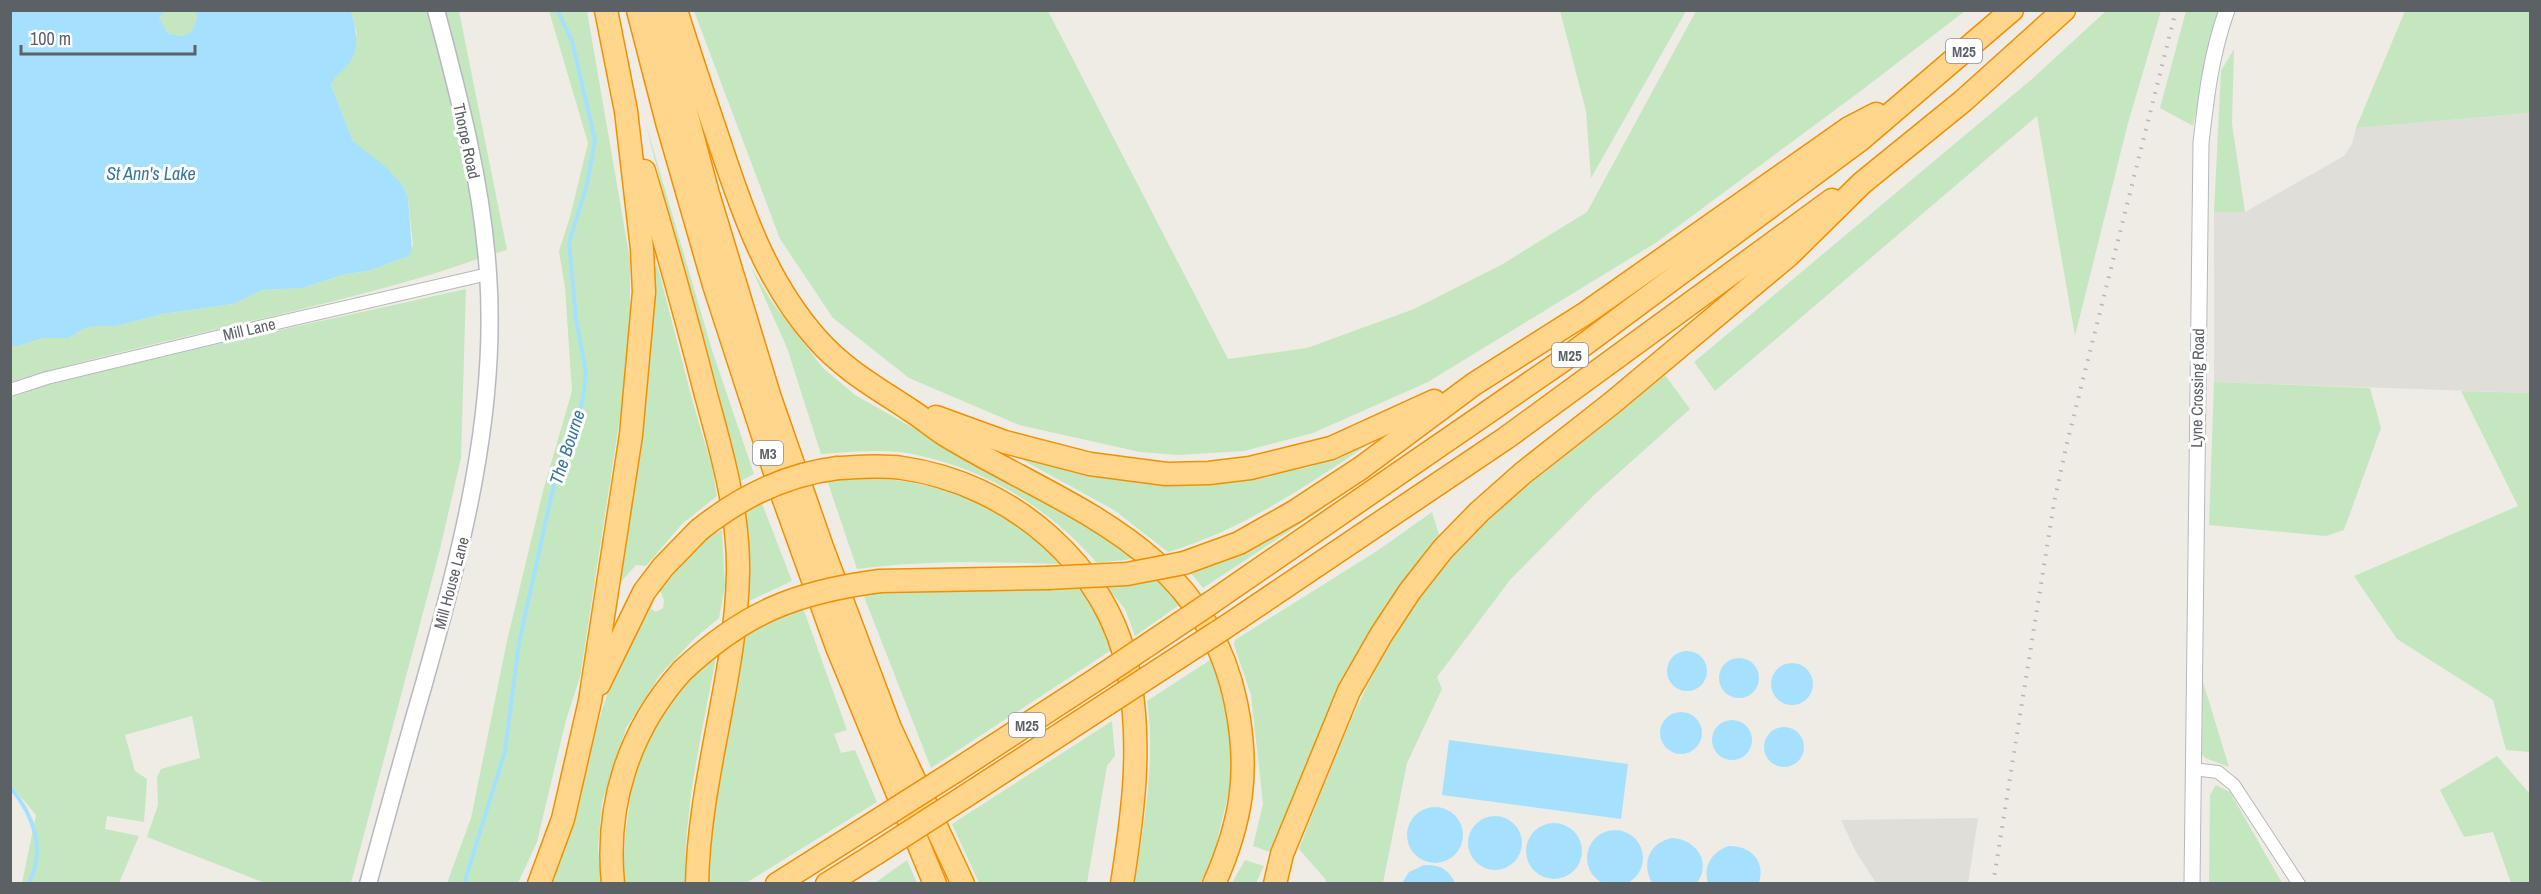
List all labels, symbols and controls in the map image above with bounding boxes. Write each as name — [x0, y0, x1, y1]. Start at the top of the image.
scale bar — [21, 18, 195, 56]
text: 100 m — [30, 26, 71, 51]
road number: M25 — [1946, 39, 1982, 63]
street label: Thorpe Road — [448, 101, 486, 181]
water label: St Ann's Lake — [106, 161, 196, 186]
street label: Mill Lane — [221, 312, 277, 346]
street label: Lyne Crossing Road — [2185, 328, 2209, 448]
road number: M25 — [1552, 343, 1588, 367]
water label: The Bourne — [543, 406, 591, 488]
road number: M3 — [753, 441, 783, 465]
street label: Mill House Lane — [428, 534, 474, 632]
road number: M25 — [1009, 713, 1045, 737]

